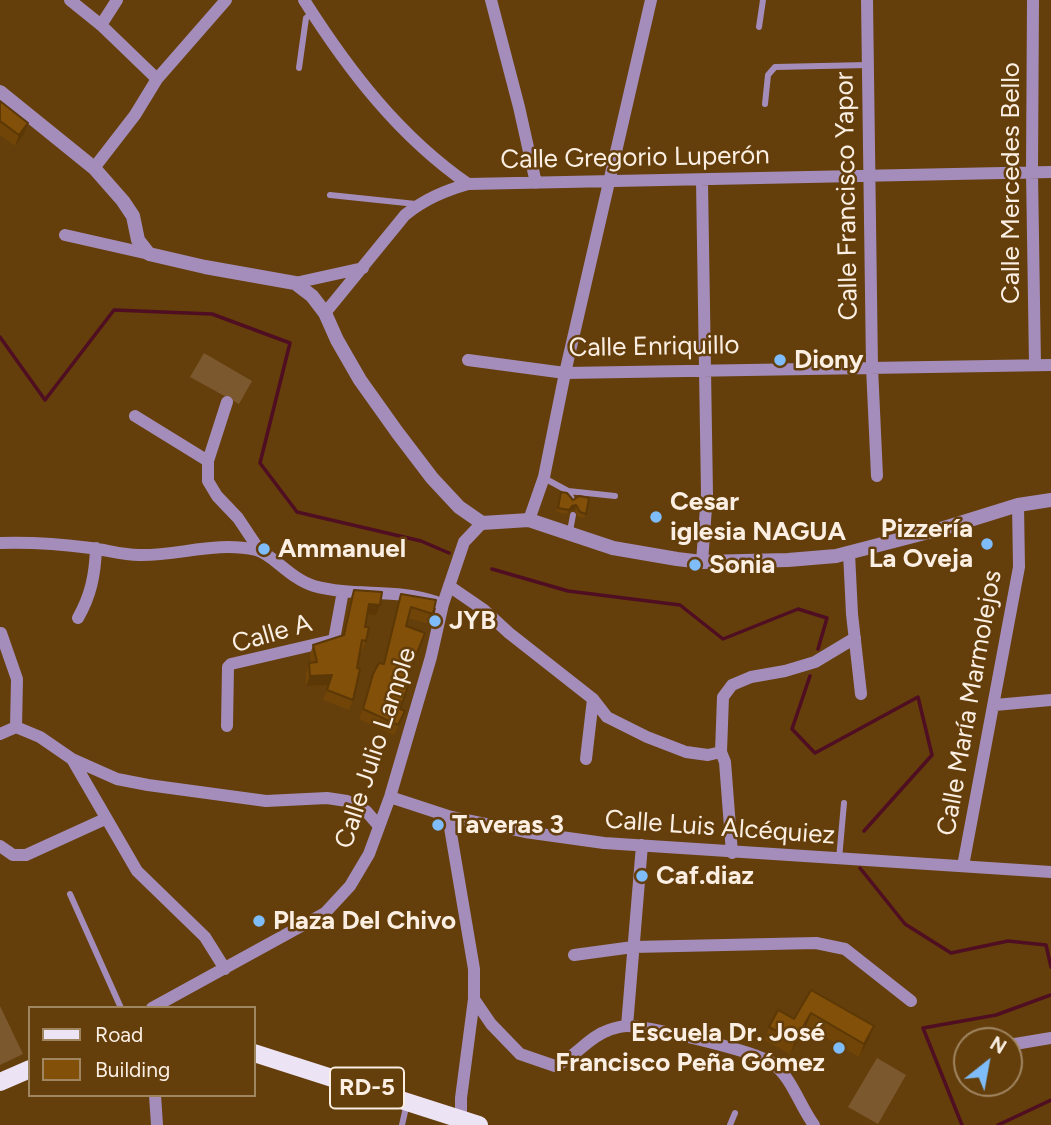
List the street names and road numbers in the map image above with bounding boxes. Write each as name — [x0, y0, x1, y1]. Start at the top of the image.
street label: Calle Mercedes Bello — [995, 62, 1027, 304]
street label: Calle Francisco Yapor — [829, 71, 865, 321]
street label: Calle Gregorio Luperón — [500, 140, 770, 176]
street label: Calle Enriquillo — [568, 330, 740, 364]
street label: Calle María Marmolejos — [931, 568, 1009, 838]
street label: Calle A — [228, 608, 316, 660]
street label: Calle Julio Lample — [329, 644, 423, 852]
street label: Calle Luis Alcéquiez — [604, 804, 836, 852]
road number: RD-5 — [330, 1068, 404, 1108]

